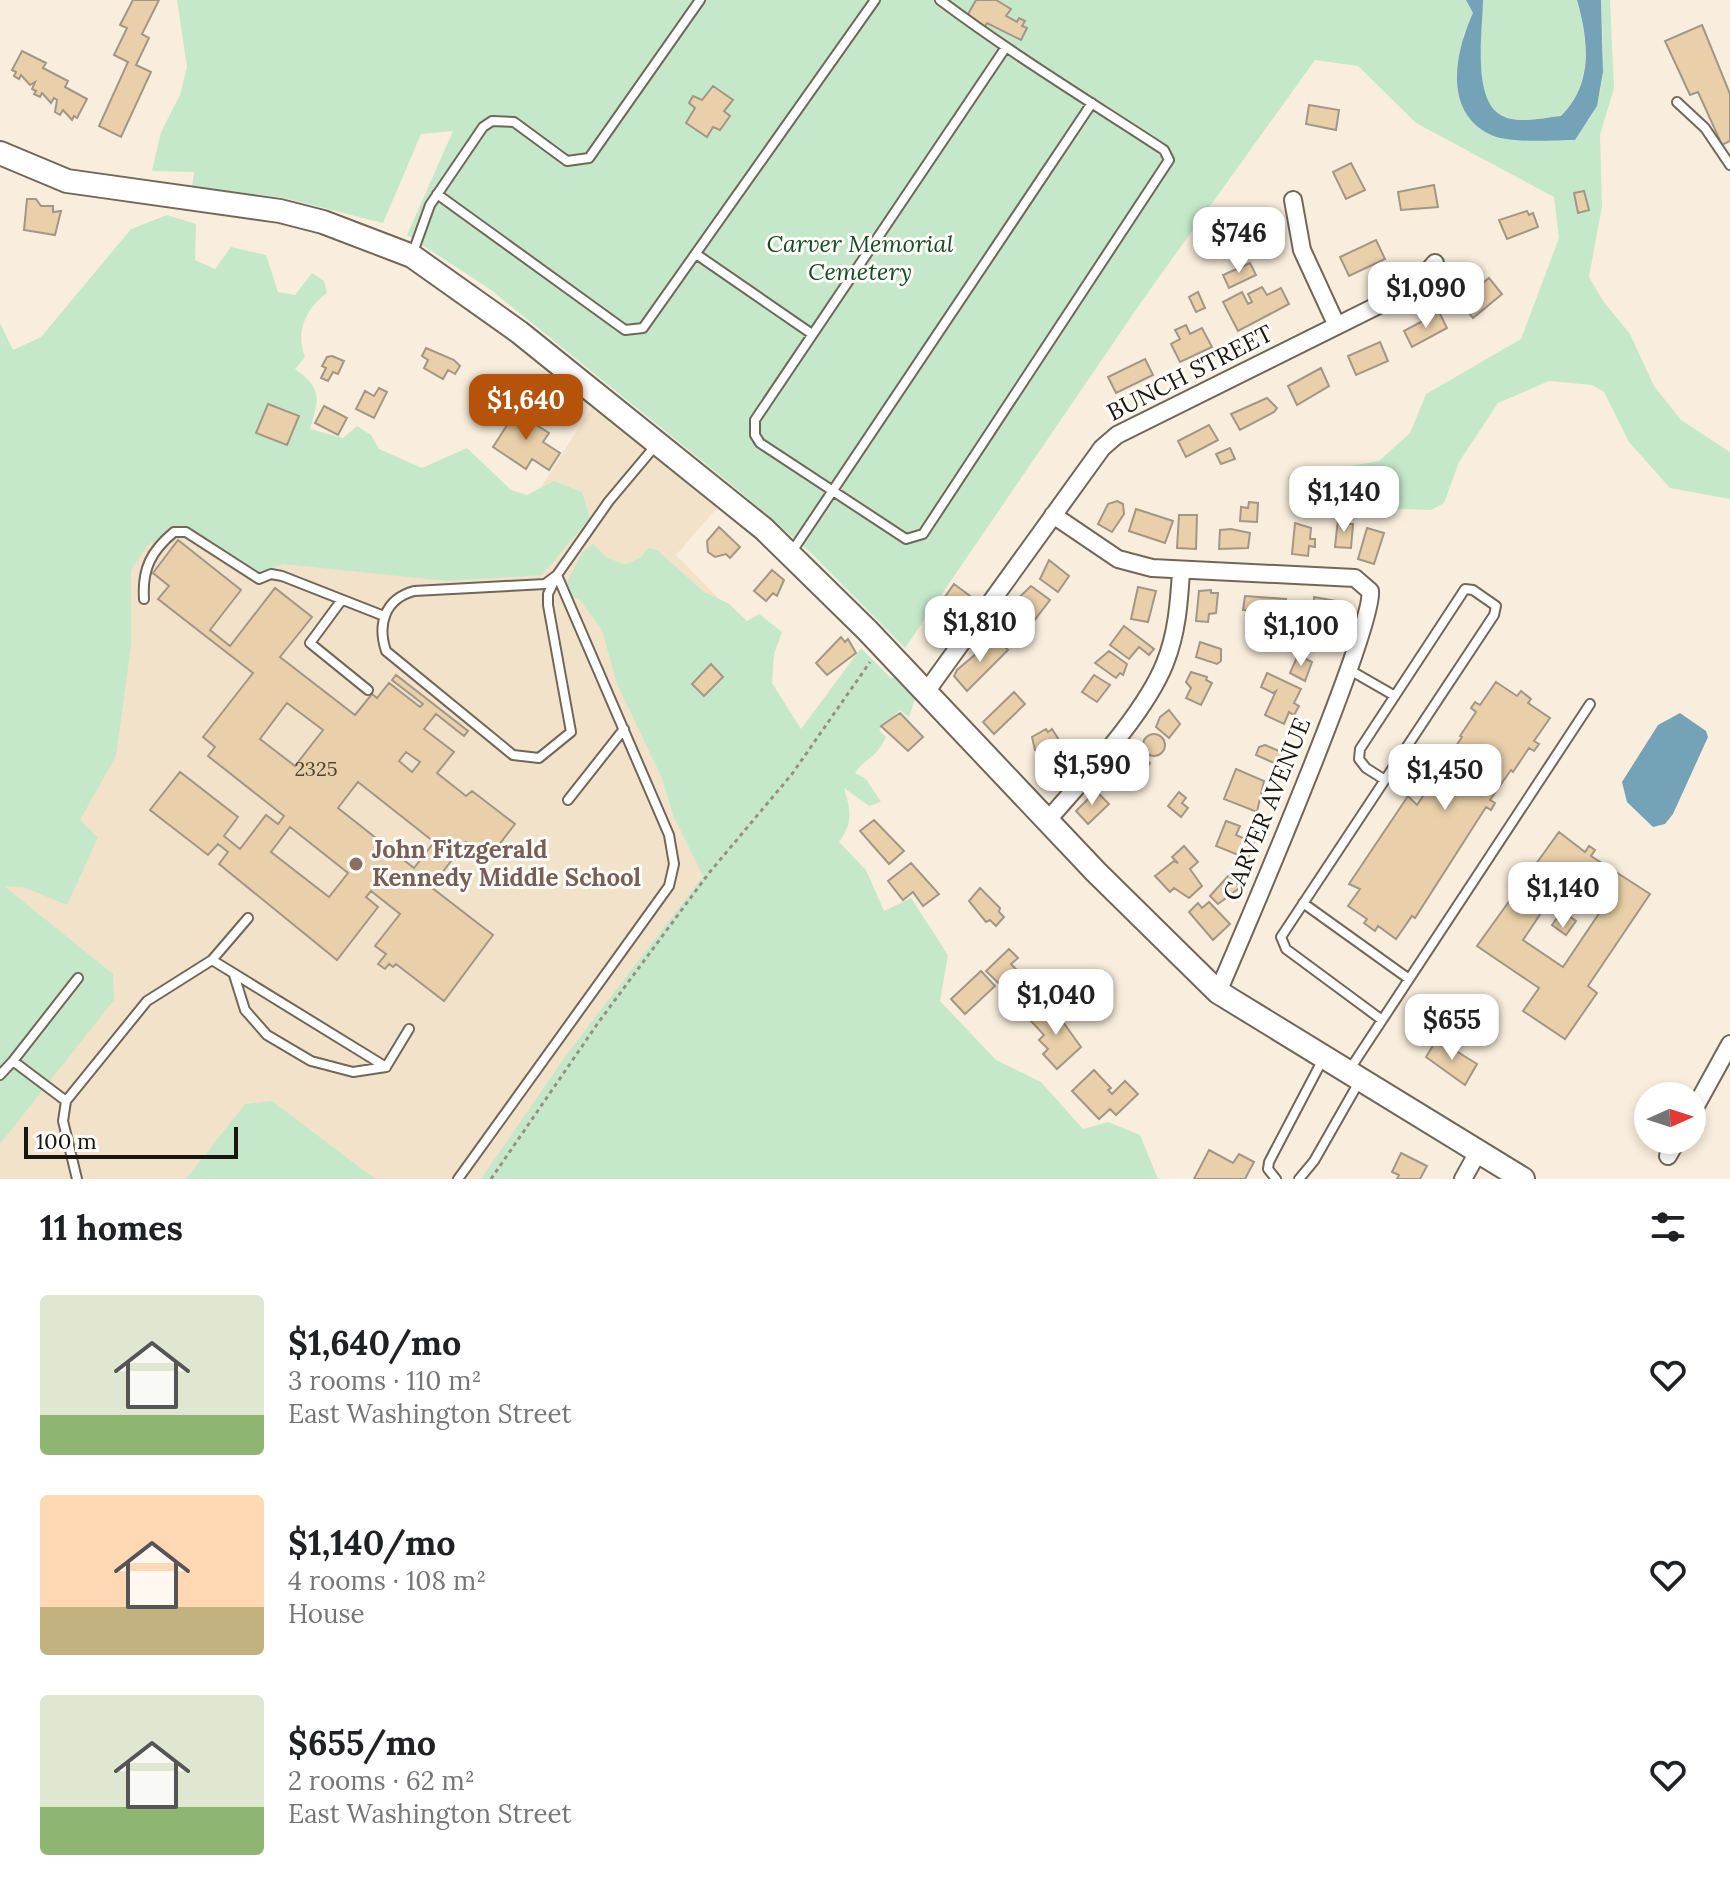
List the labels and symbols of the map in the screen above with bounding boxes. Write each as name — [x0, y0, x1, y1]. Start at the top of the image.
pin: $746 — [1192, 207, 1286, 275]
park label: Carver Memorial Cemetery — [766, 228, 954, 287]
pin: $1,090 — [1361, 262, 1491, 330]
street label: BUNCH STREET — [1102, 317, 1278, 428]
pin: $1,640 — [461, 374, 591, 442]
pin: $1,140 — [1279, 466, 1409, 534]
pin: $1,810 — [915, 596, 1045, 664]
pin: $1,100 — [1236, 600, 1366, 668]
street label: CARVER AVENUE — [1216, 713, 1317, 905]
pin: $1,590 — [1027, 739, 1157, 807]
pin: $1,450 — [1380, 744, 1510, 812]
house number: 2325 — [294, 756, 338, 781]
place label: John Fitzgerald Kennedy Middle School — [372, 834, 641, 893]
marker: John Fitzgerald Kennedy Middle School — [347, 855, 365, 873]
pin: $1,140 — [1498, 862, 1628, 930]
pin: $1,040 — [991, 969, 1121, 1037]
pin: $655 — [1405, 994, 1499, 1062]
north arrow — [1634, 1082, 1706, 1154]
scale bar — [24, 1123, 238, 1159]

